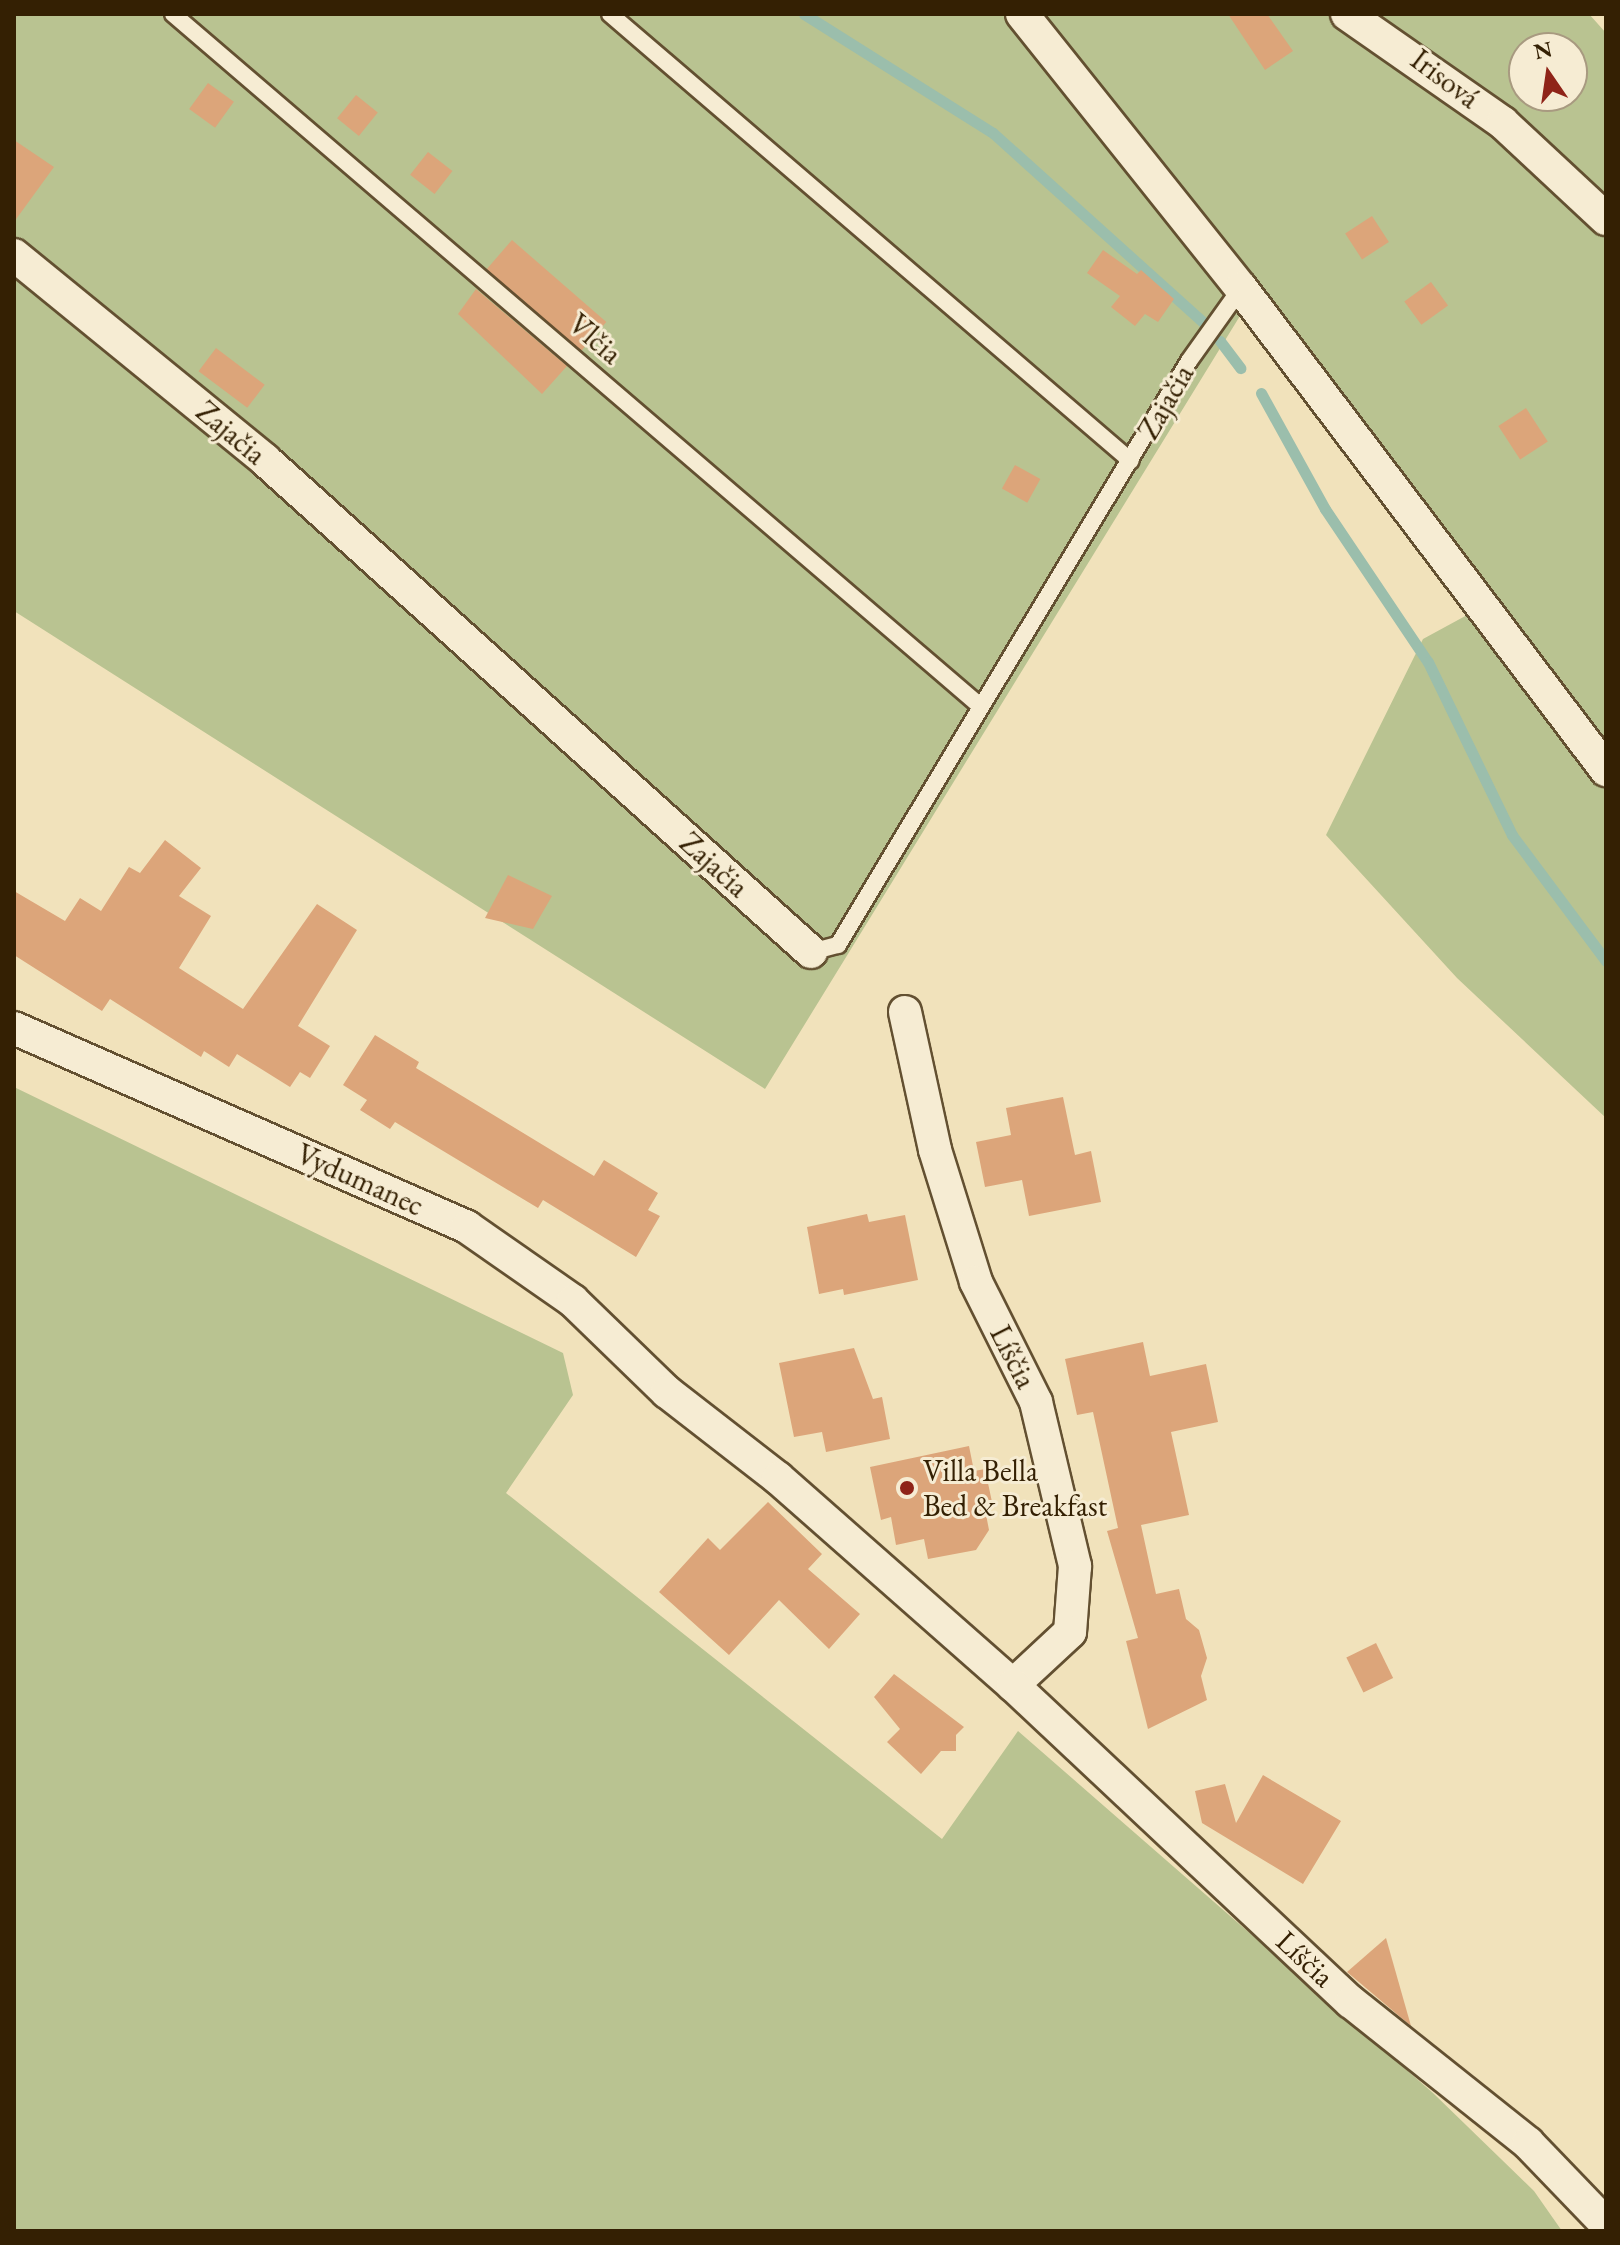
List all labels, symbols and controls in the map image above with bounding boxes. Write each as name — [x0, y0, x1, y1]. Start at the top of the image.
north arrow — [1508, 32, 1588, 112]
text: N — [1531, 34, 1555, 66]
street label: Irisová — [1404, 42, 1486, 116]
street label: Vlčia — [561, 306, 629, 372]
street label: Zajačia — [1130, 358, 1202, 446]
street label: Zajačia — [189, 393, 273, 473]
street label: Zajačia — [672, 825, 756, 905]
street label: Vydumanec — [291, 1136, 429, 1224]
street label: Líščia — [982, 1319, 1044, 1395]
place label: Villa Bella Bed & Breakfast — [923, 1453, 1107, 1524]
marker: Villa Bella Bed & Breakfast — [898, 1479, 916, 1497]
street label: Líščia — [1269, 1923, 1341, 1995]

